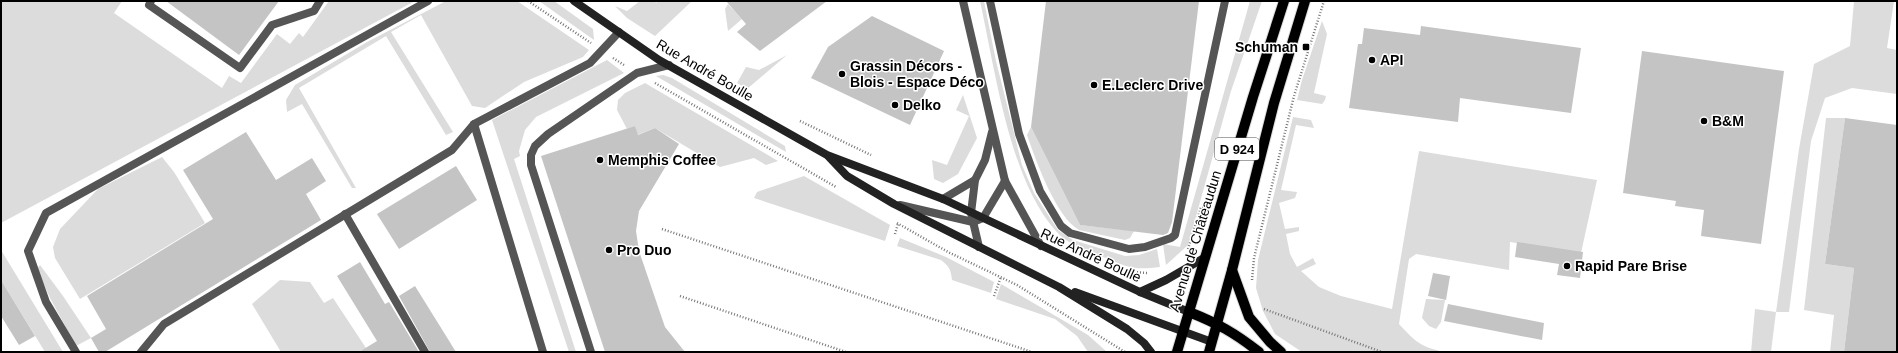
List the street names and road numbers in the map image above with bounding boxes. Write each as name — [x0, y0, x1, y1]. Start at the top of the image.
street label: Rue André Boulle — [654, 36, 756, 104]
road number: D 924 — [1215, 138, 1259, 160]
street label: Avenue de Châteaudun — [1166, 168, 1224, 314]
street label: Rue André Boulle — [1038, 225, 1144, 285]

